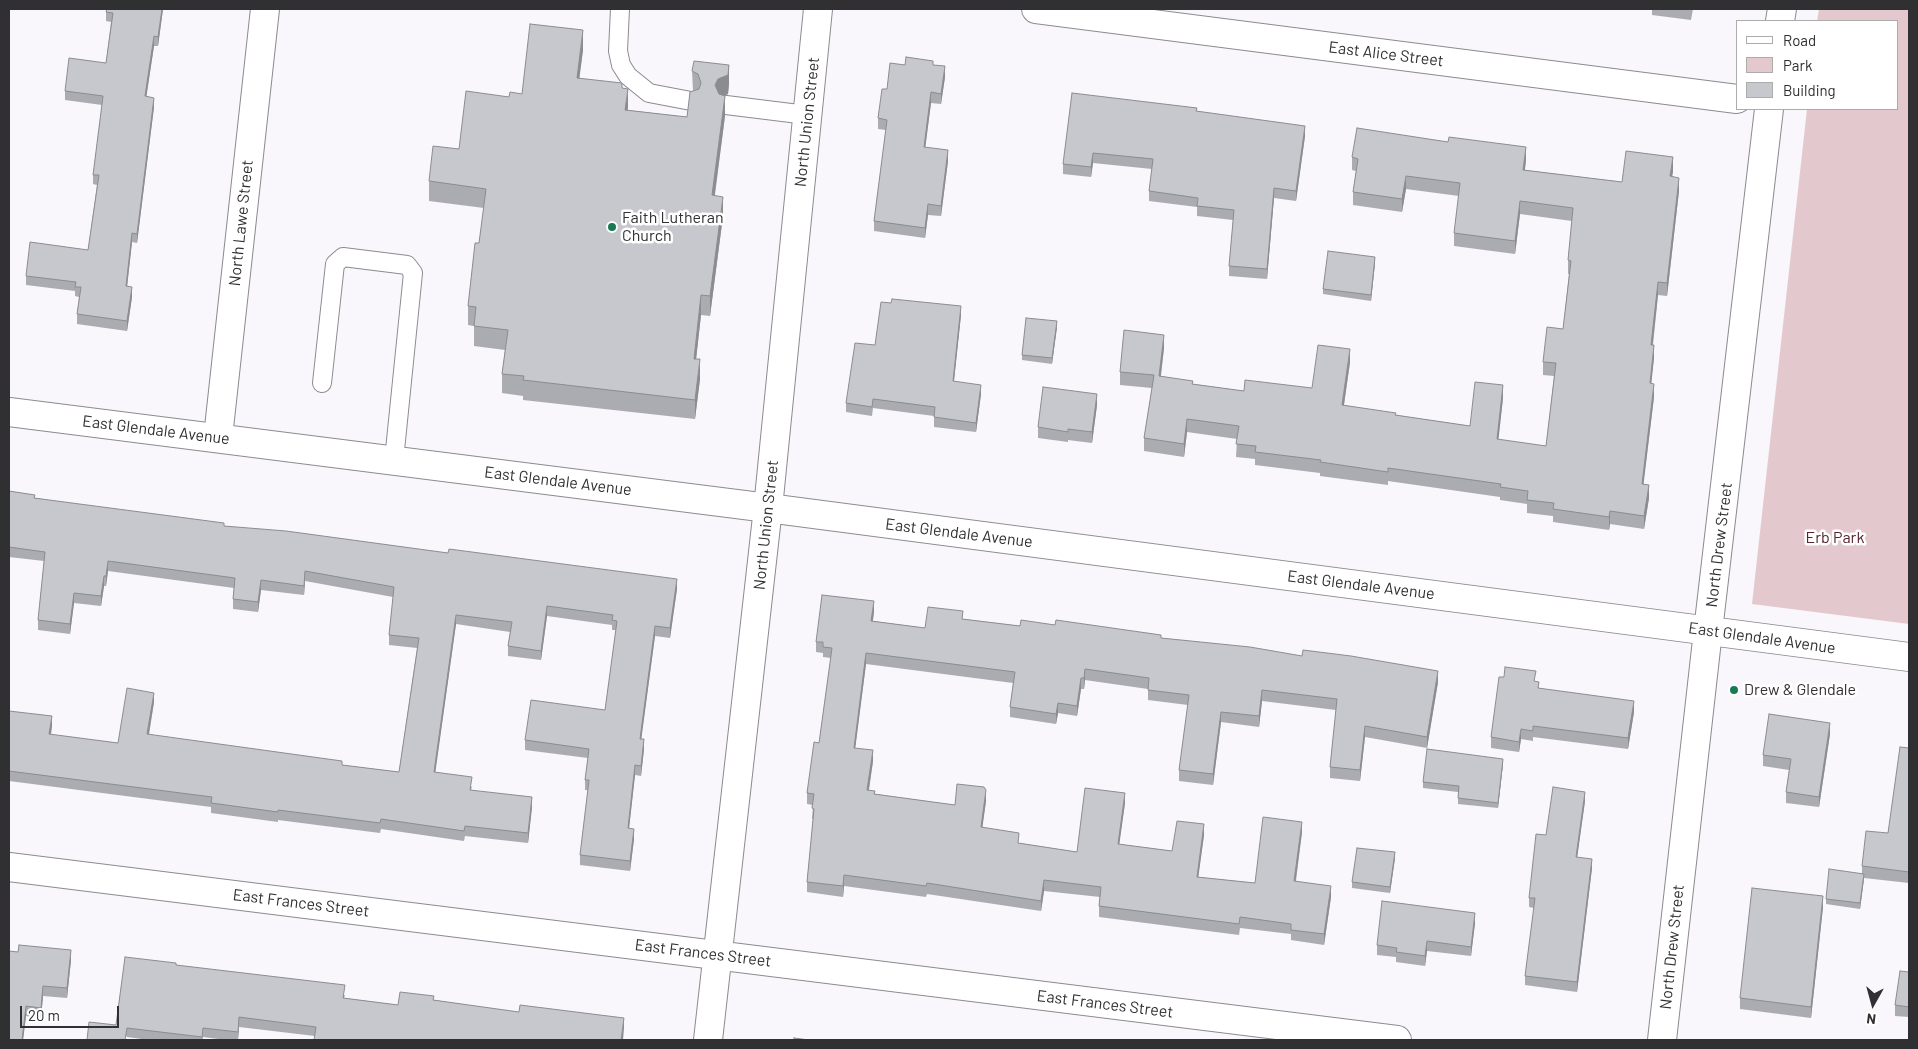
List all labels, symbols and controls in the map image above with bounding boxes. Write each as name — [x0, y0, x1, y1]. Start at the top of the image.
legend — [1736, 20, 1898, 110]
text: Road — [1783, 31, 1816, 49]
street label: East Alice Street — [1327, 37, 1445, 71]
street label: North Union Street — [791, 56, 823, 188]
text: Park — [1783, 56, 1812, 74]
text: Building — [1783, 81, 1836, 99]
street label: North Lawe Street — [225, 159, 257, 287]
place label: Faith Lutheran Church — [622, 208, 724, 246]
marker: Faith Lutheran Church — [606, 221, 618, 233]
street label: East Glendale Avenue — [81, 411, 231, 449]
street label: North Union Street — [750, 459, 782, 591]
street label: East Glendale Avenue — [483, 462, 633, 500]
street label: North Drew Street — [1702, 481, 1736, 609]
street label: East Glendale Avenue — [884, 514, 1034, 552]
park label: Erb Park — [1806, 528, 1864, 548]
street label: East Glendale Avenue — [1286, 566, 1436, 604]
street label: East Glendale Avenue — [1687, 618, 1837, 658]
place label: Drew & Glendale — [1744, 680, 1856, 700]
marker: Drew & Glendale — [1728, 684, 1740, 696]
street label: North Drew Street — [1656, 884, 1688, 1010]
street label: East Frances Street — [232, 885, 370, 921]
street label: East Frances Street — [634, 935, 772, 971]
north arrow — [1848, 979, 1898, 1029]
street label: East Frances Street — [1036, 986, 1174, 1022]
scale bar — [22, 996, 121, 1028]
text: 20 m — [28, 1006, 60, 1024]
text: N — [1865, 1010, 1877, 1028]

